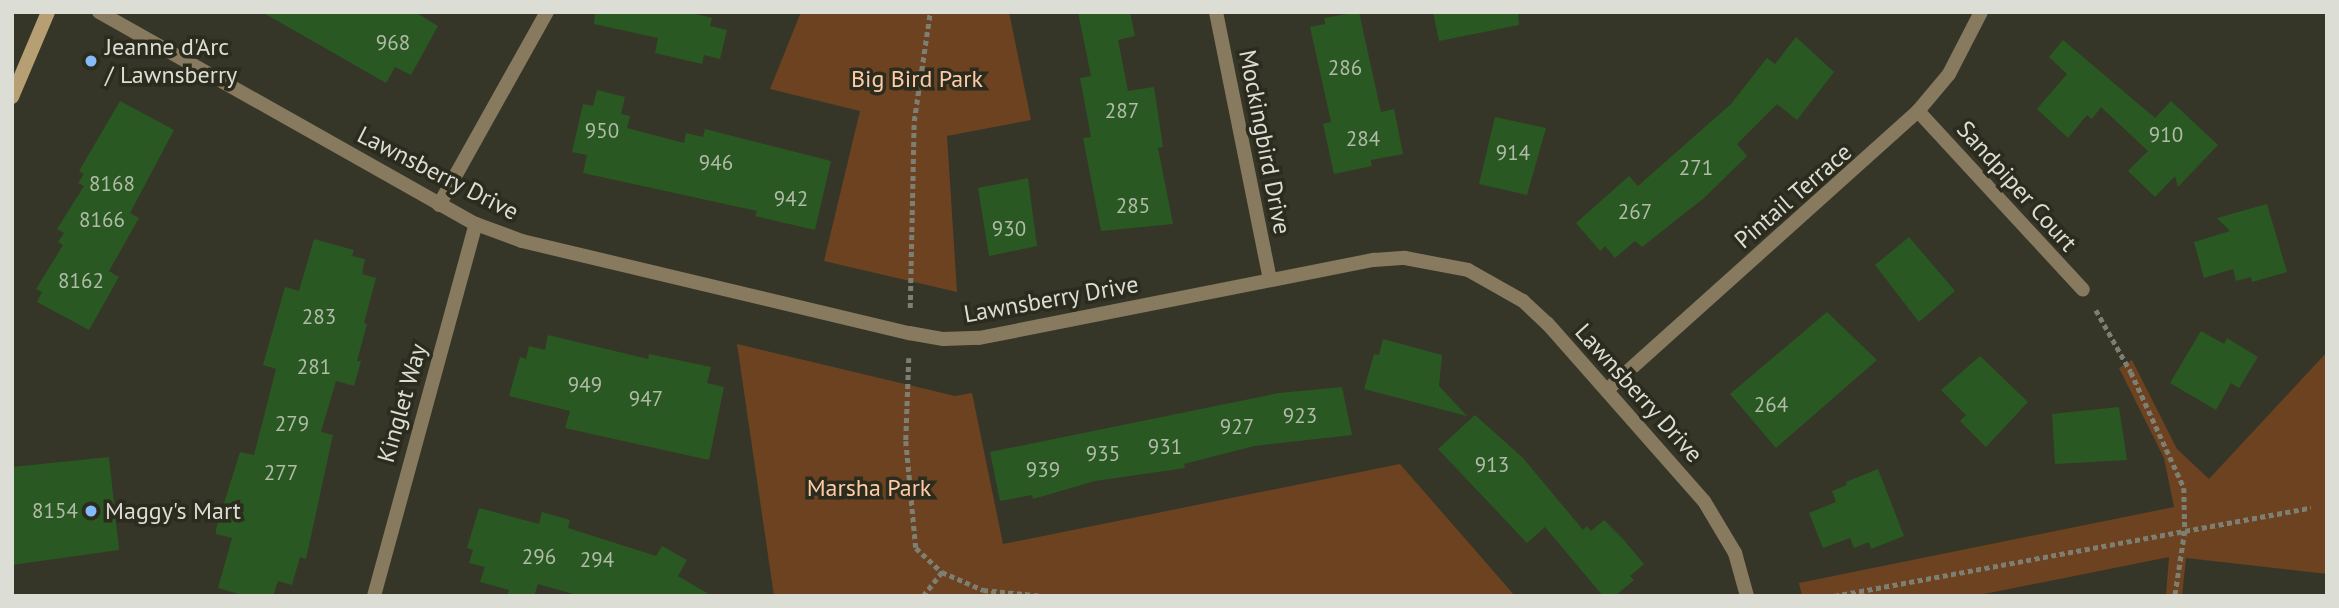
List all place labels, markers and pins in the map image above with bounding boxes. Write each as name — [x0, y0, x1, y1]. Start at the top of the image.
place label: Jeanne d'Arc / Lawnsberry — [105, 33, 237, 89]
marker: Jeanne d'Arc / Lawnsberry — [83, 53, 99, 69]
place label: Maggy's Mart — [105, 497, 241, 525]
marker: Maggy's Mart — [83, 503, 99, 519]

